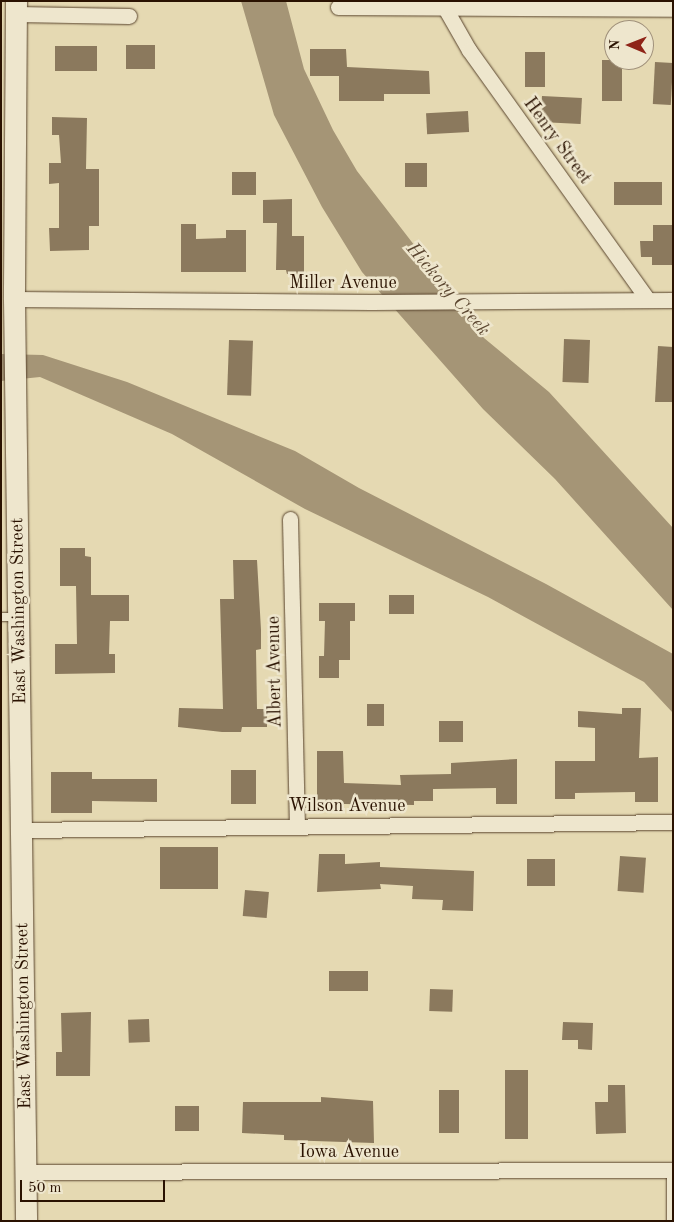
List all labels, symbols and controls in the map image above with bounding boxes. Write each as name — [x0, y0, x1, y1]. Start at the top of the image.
north arrow — [604, 20, 654, 70]
text: N — [608, 39, 622, 50]
street label: Henry Street — [518, 93, 596, 189]
water label: Hickory Creek — [400, 238, 494, 342]
street label: Miller Avenue — [289, 272, 397, 294]
street label: East Washington Street — [7, 517, 31, 705]
street label: Albert Avenue — [263, 616, 287, 728]
street label: Wilson Avenue — [289, 795, 405, 817]
street label: East Washington Street — [12, 922, 36, 1110]
street label: Iowa Avenue — [299, 1141, 399, 1163]
scale bar — [22, 1170, 168, 1202]
text: 50 m — [28, 1181, 62, 1196]

